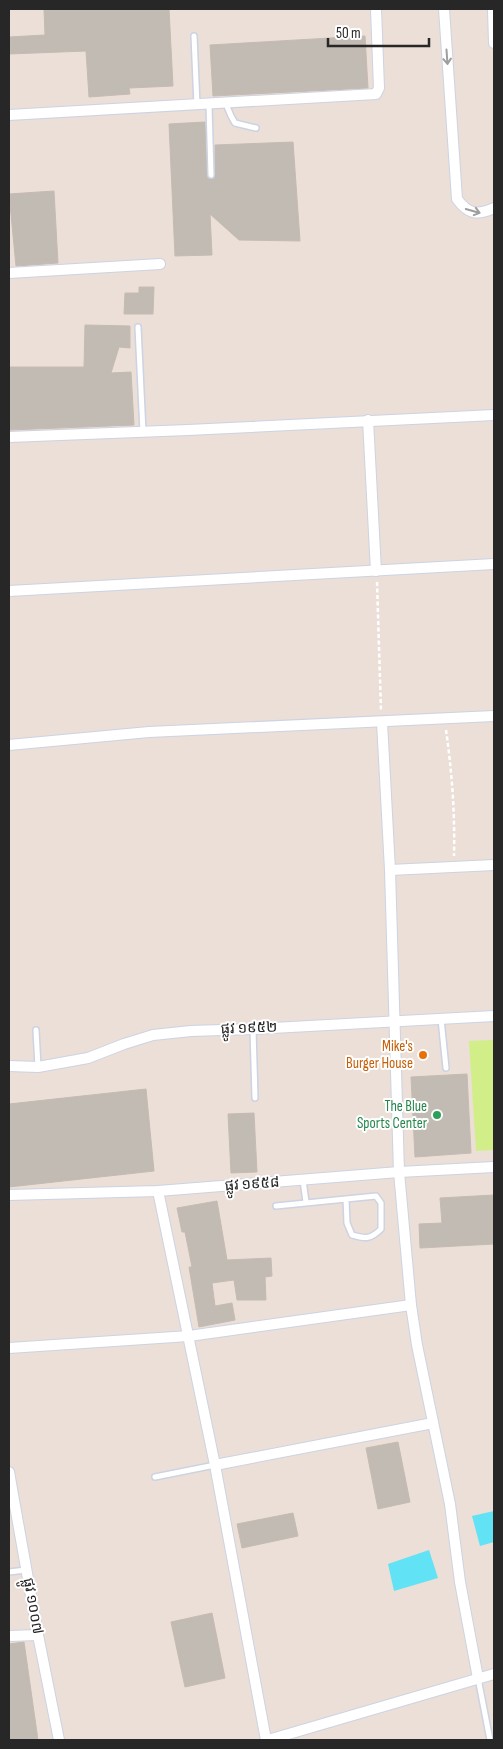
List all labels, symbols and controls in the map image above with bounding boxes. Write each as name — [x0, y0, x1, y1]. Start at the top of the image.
scale bar — [328, 15, 429, 47]
text: 50 m — [336, 24, 361, 43]
one-way arrow — [443, 49, 452, 65]
one-way arrow — [464, 206, 480, 216]
street label: ផ្លូវ ១៩៥២ — [220, 1018, 278, 1042]
place label: Mike's Burger House — [346, 1037, 413, 1073]
marker: Mike's Burger House — [417, 1049, 429, 1061]
place label: The Blue Sports Center — [357, 1097, 428, 1133]
marker: The Blue Sports Center — [431, 1109, 443, 1121]
street label: ផ្លូវ ១៩៥៨ — [224, 1173, 280, 1199]
street label: ផ្លូវ ១០០៧ — [15, 1576, 47, 1636]

